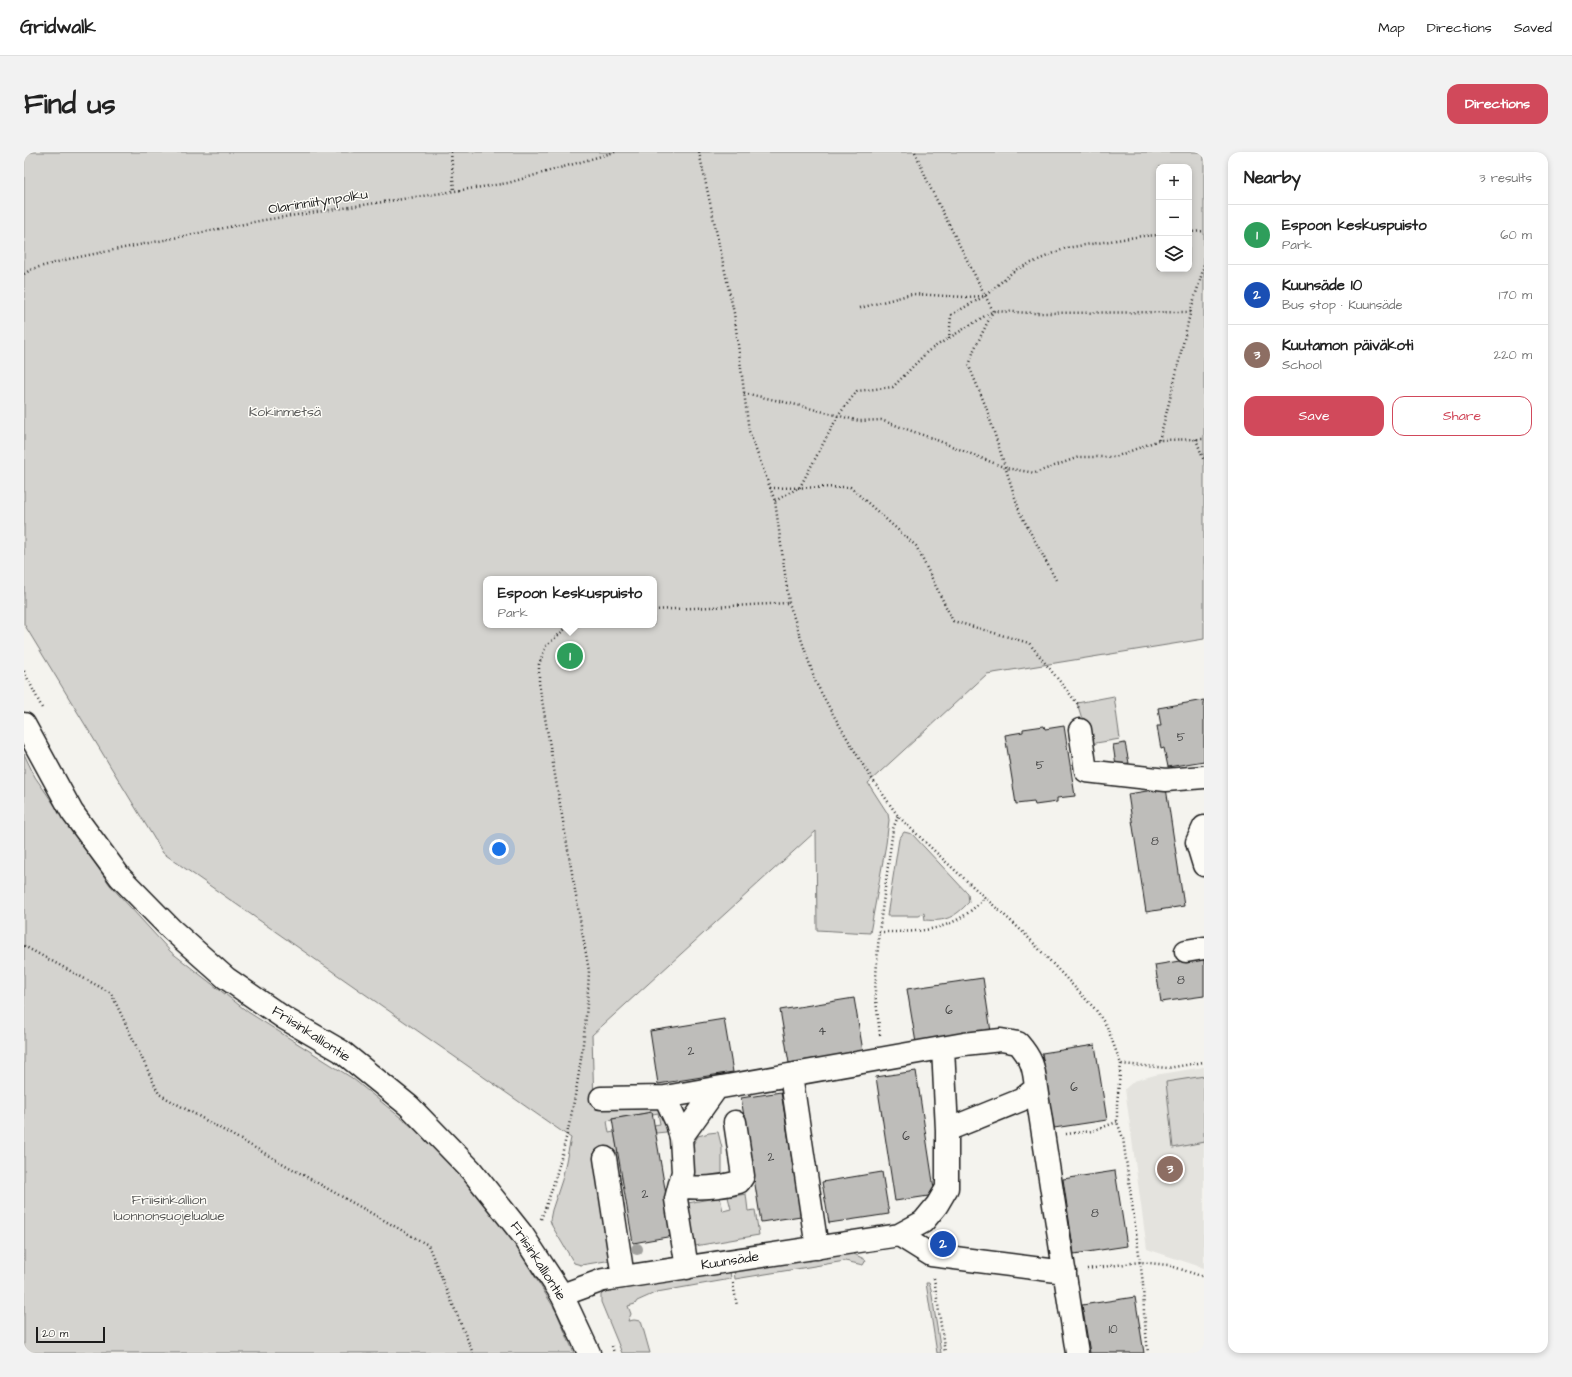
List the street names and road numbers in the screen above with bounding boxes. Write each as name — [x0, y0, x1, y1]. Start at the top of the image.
street label: Olarinniitynpolku — [267, 184, 369, 220]
street label: Friisinkalliontie — [268, 1001, 355, 1067]
street label: Friisinkalliontie — [505, 1218, 571, 1305]
street label: Kuunsäde — [699, 1246, 761, 1275]

